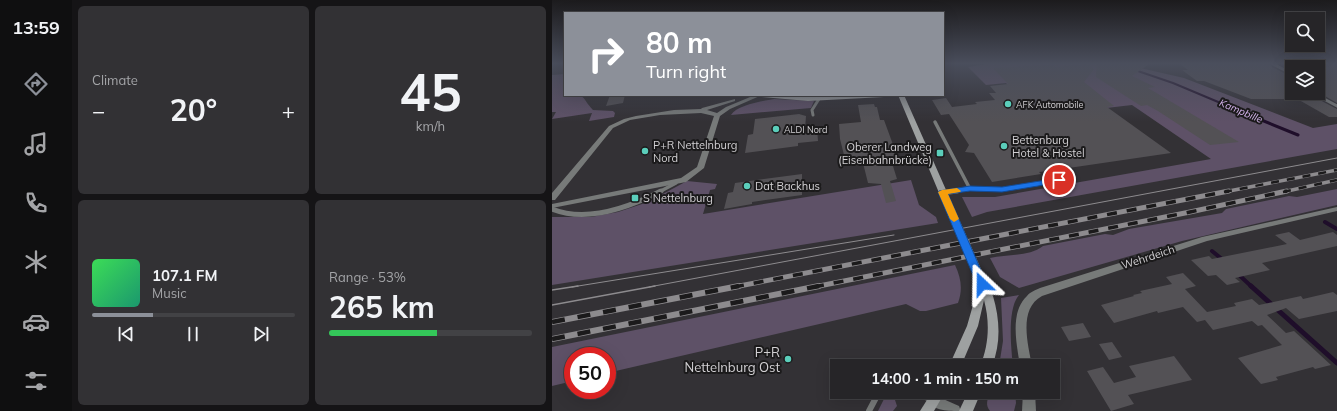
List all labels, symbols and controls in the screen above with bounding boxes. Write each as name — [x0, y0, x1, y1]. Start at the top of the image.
map controls — [1285, 12, 1325, 100]
button: search — [1285, 12, 1325, 52]
text: 13:59 — [12, 16, 60, 39]
text: 80 m — [646, 25, 712, 60]
icon: right — [580, 28, 632, 80]
text: 45 — [399, 59, 462, 124]
text: Turn right — [646, 60, 726, 83]
button: layers — [1285, 60, 1325, 100]
icon: directions — [22, 70, 50, 98]
text: Climate — [92, 72, 138, 88]
text: 20° — [170, 91, 217, 129]
water label: Kampbille — [1217, 96, 1265, 126]
text: − — [92, 97, 105, 125]
text: + — [282, 97, 295, 125]
marker: AFK Automobile — [1003, 99, 1013, 109]
place label: AFK Automobile — [1016, 99, 1084, 110]
text: km/h — [416, 118, 445, 134]
marker: ALDI Nord — [771, 124, 781, 134]
place label: ALDI Nord — [784, 124, 827, 135]
icon: music — [22, 130, 50, 158]
place label: Bettenburg Hotel & Hostel — [1012, 133, 1085, 160]
place label: P+R Nettelnburg Nord — [653, 138, 738, 165]
place label: Oberer Landweg (Eisenbahnbrücke) — [838, 140, 932, 167]
marker: Bettenburg Hotel & Hostel — [999, 141, 1009, 151]
marker: P+R Nettelnburg Nord — [640, 146, 650, 156]
marker: Oberer Landweg (Eisenbahnbrücke) — [935, 148, 945, 158]
pin — [1042, 163, 1076, 197]
icon: arrive — [1048, 169, 1070, 191]
place label: Dat Backhus — [755, 179, 820, 193]
marker: Dat Backhus — [742, 181, 752, 191]
icon: phone — [22, 189, 50, 217]
place label: S Nettelnburg — [643, 191, 713, 205]
marker: S Nettelnburg — [630, 193, 640, 203]
street label: Wehrdeich — [1120, 242, 1176, 272]
icon: climate — [22, 248, 50, 276]
position arrow — [961, 263, 1003, 305]
text: 107.1 FM — [152, 266, 217, 285]
text: Range · 53% — [329, 269, 406, 285]
text: Music — [152, 285, 187, 301]
text: 265 km — [329, 288, 435, 326]
icon: car — [22, 308, 50, 336]
icon: previous — [115, 323, 137, 345]
icon: pause — [182, 323, 204, 345]
icon: next — [250, 323, 272, 345]
place label: P+R Nettelnburg Ost — [684, 344, 780, 375]
speed limit sign: 50 — [564, 347, 616, 399]
marker: P+R Nettelnburg Ost — [783, 354, 793, 364]
icon: filters — [22, 367, 50, 395]
text: 14:00 · 1 min · 150 m — [871, 369, 1019, 388]

